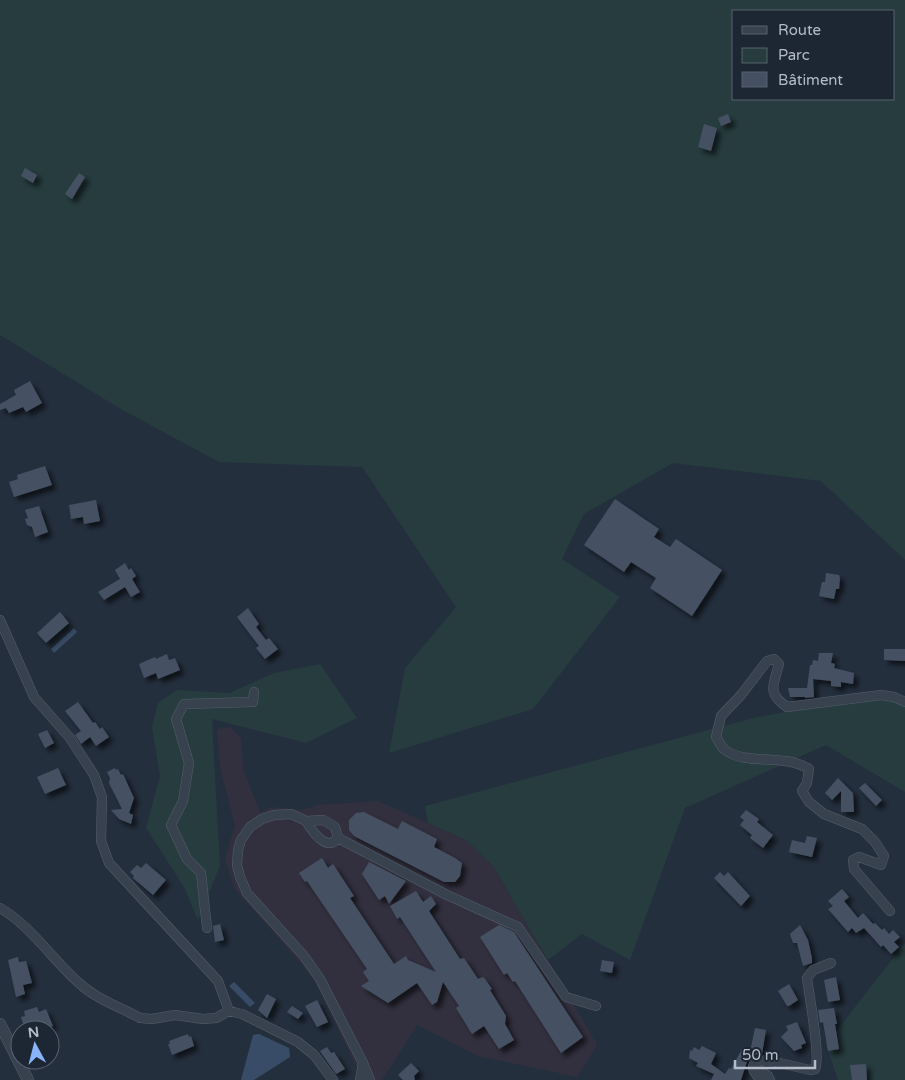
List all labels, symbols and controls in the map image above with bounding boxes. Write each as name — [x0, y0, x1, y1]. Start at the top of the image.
legend — [732, 10, 895, 100]
text: Route — [778, 21, 821, 39]
text: Parc — [778, 46, 810, 64]
text: Bâtiment — [778, 71, 843, 89]
north arrow — [10, 1020, 60, 1070]
text: N — [27, 1023, 40, 1042]
scale bar — [735, 1038, 815, 1070]
text: 50 m — [742, 1046, 779, 1064]

